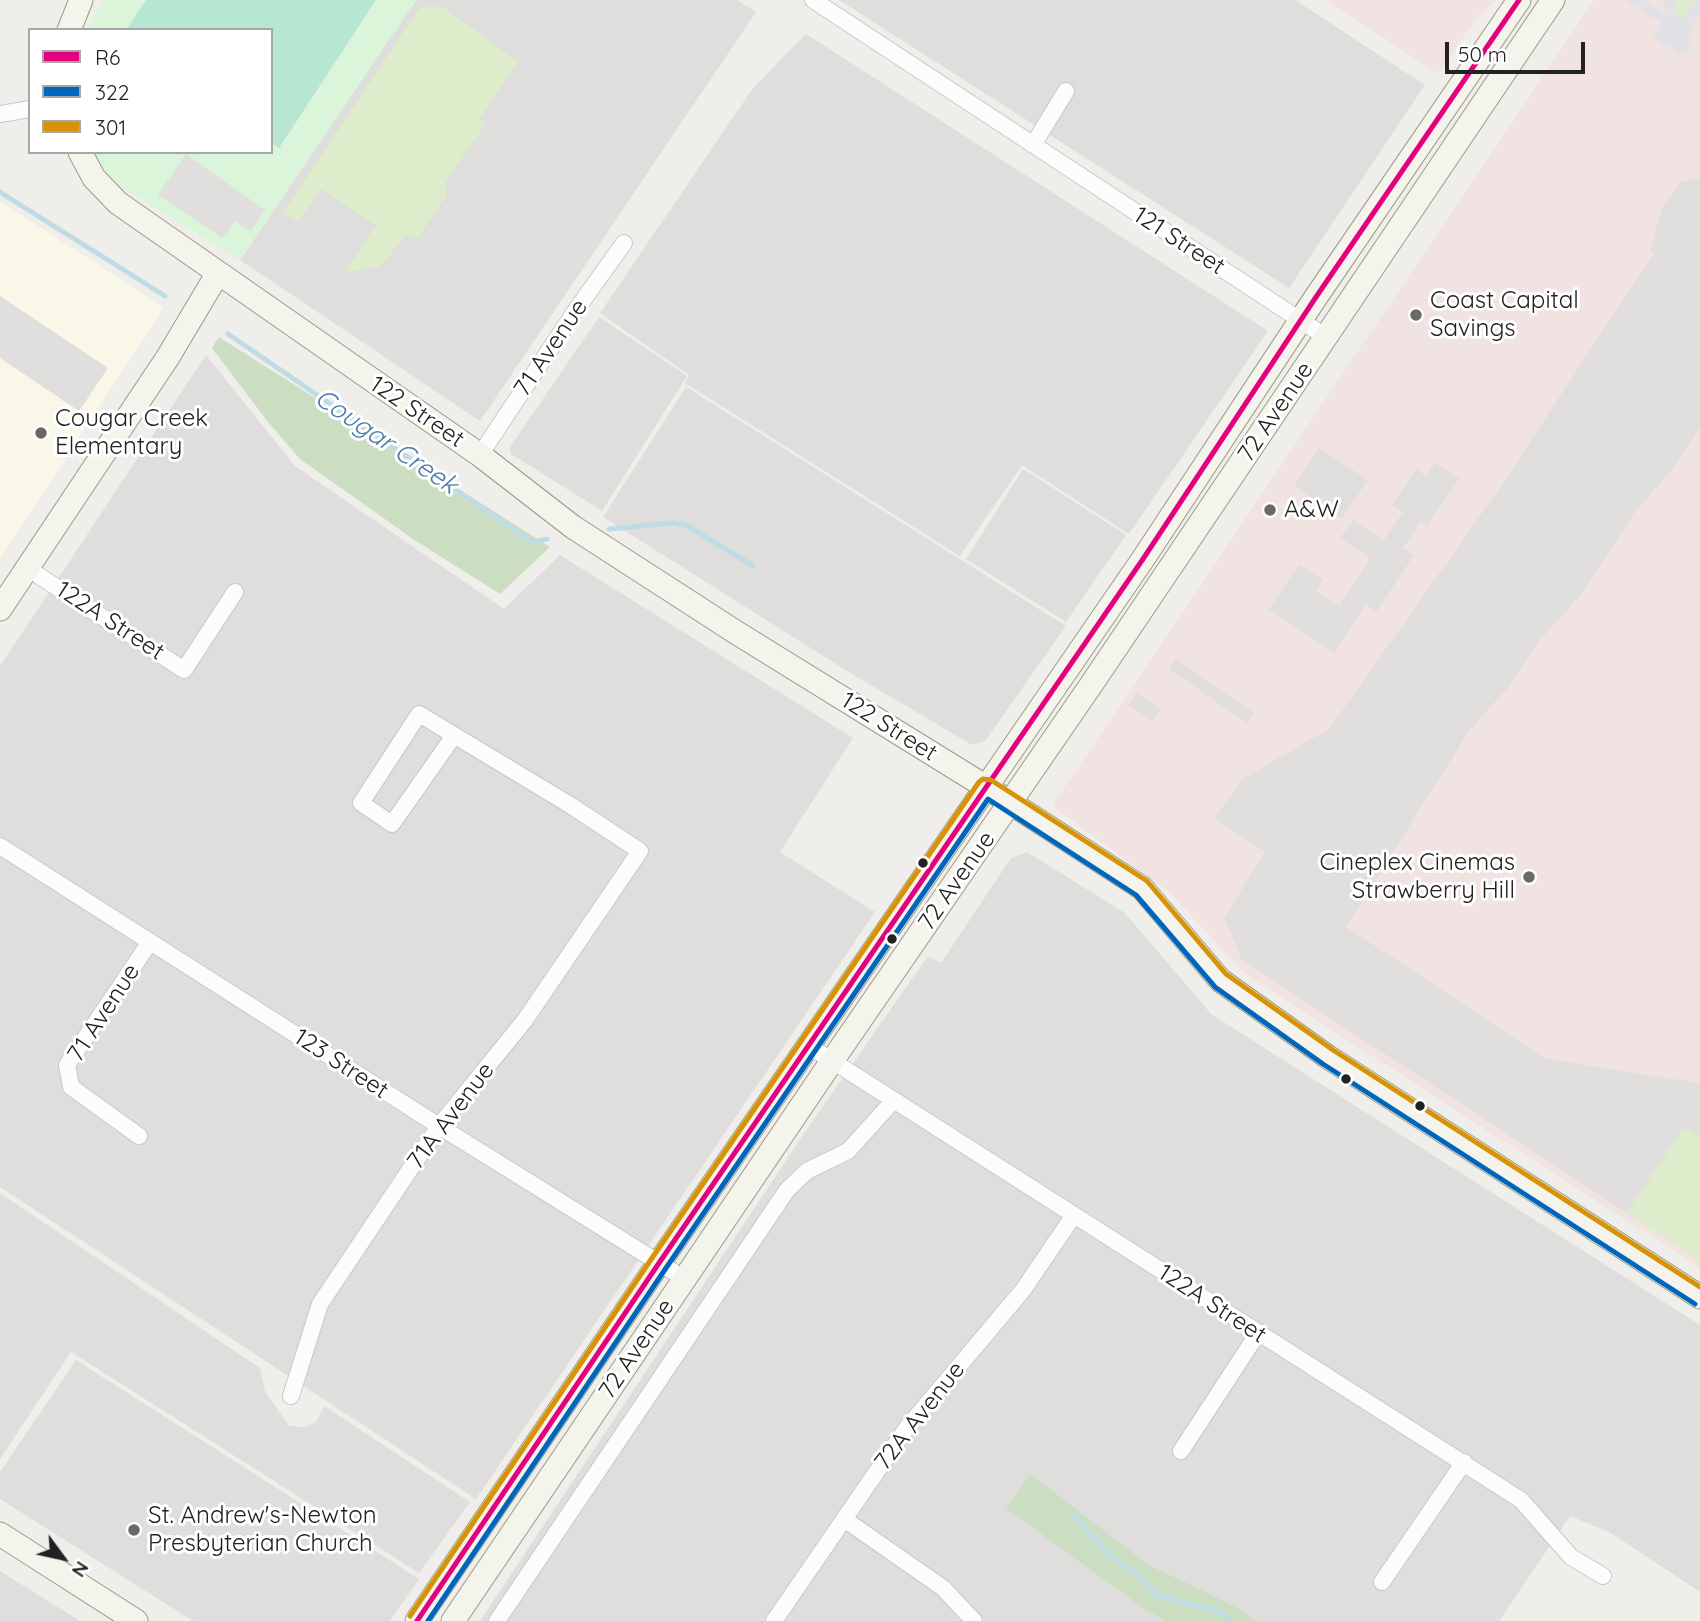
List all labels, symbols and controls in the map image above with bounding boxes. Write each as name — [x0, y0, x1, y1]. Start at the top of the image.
legend — [28, 28, 273, 154]
scale bar — [1448, 28, 1588, 72]
text: 50 m — [1458, 41, 1507, 67]
text: R6 — [95, 44, 120, 70]
text: 322 — [95, 79, 129, 105]
text: 301 — [95, 114, 126, 140]
street label: 121 Street — [1128, 201, 1230, 281]
place label: Coast Capital Savings — [1430, 287, 1579, 343]
street label: 71 Avenue — [508, 294, 594, 402]
marker: Coast Capital Savings — [1408, 307, 1424, 323]
street label: 72 Avenue — [1232, 357, 1320, 467]
street label: 122 Street — [364, 370, 470, 454]
water label: Cougar Creek — [309, 383, 463, 501]
place label: Cougar Creek Elementary — [55, 405, 208, 461]
marker: Cougar Creek Elementary — [33, 425, 49, 441]
place label: A&W — [1284, 496, 1339, 524]
marker: A&W — [1262, 502, 1278, 518]
street label: 122A Street — [51, 575, 169, 667]
street label: 122 Street — [836, 686, 942, 768]
street label: 72 Avenue — [912, 826, 1002, 936]
place label: Cineplex Cinemas Strawberry Hill — [1319, 849, 1515, 905]
unlabelled marker — [916, 856, 930, 870]
marker: Cineplex Cinemas Strawberry Hill — [1521, 869, 1537, 885]
unlabelled marker — [885, 932, 899, 946]
street label: 71 Avenue — [62, 959, 146, 1067]
street label: 123 Street — [288, 1023, 394, 1105]
street label: 71A Avenue — [401, 1057, 501, 1175]
unlabelled marker — [1339, 1072, 1353, 1086]
unlabelled marker — [1413, 1099, 1427, 1113]
street label: 122A Street — [1153, 1258, 1271, 1350]
street label: 72 Avenue — [593, 1294, 681, 1404]
street label: 72A Avenue — [869, 1356, 971, 1476]
place label: St. Andrew's-Newton Presbyterian Church — [148, 1502, 377, 1558]
marker: St. Andrew's-Newton Presbyterian Church — [126, 1522, 142, 1538]
north arrow — [28, 1523, 98, 1593]
text: N — [67, 1557, 94, 1582]

